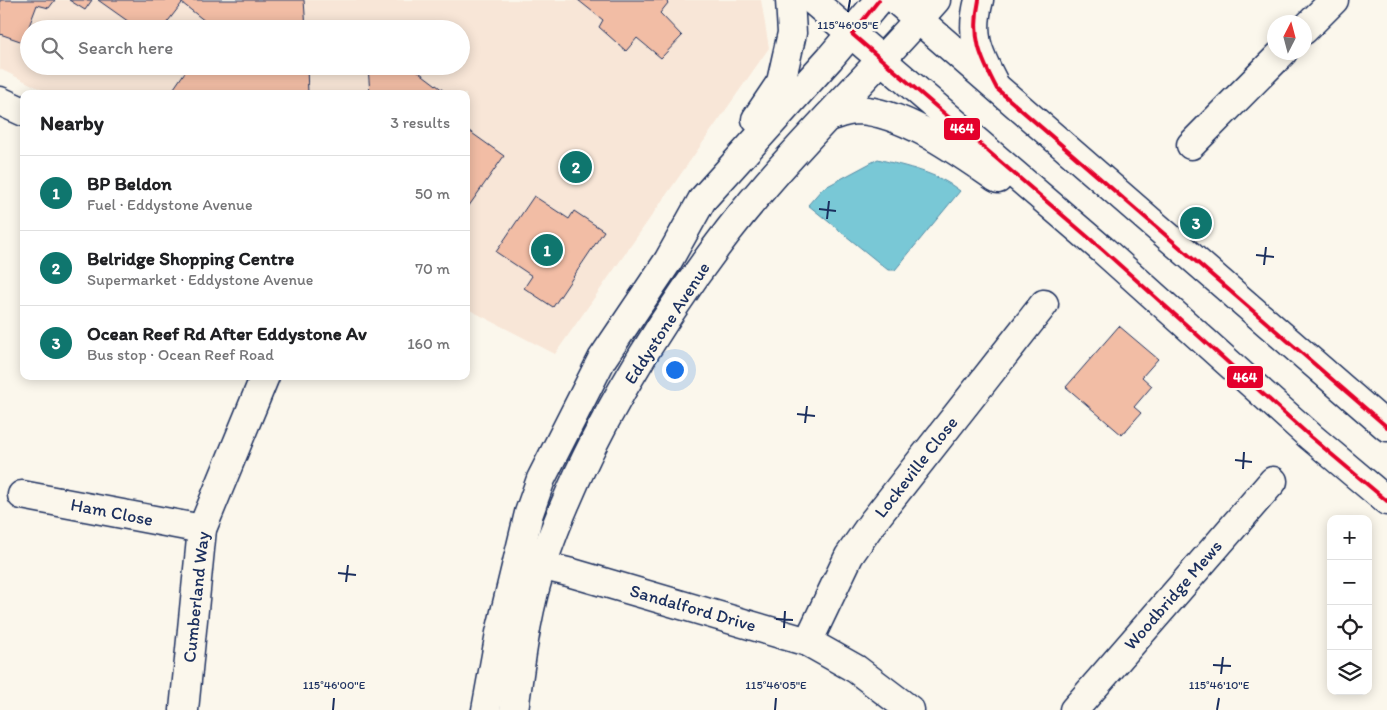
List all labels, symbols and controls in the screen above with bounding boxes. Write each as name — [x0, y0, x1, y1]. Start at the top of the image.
north arrow — [1267, 15, 1312, 60]
text: 115°46'05"E — [817, 18, 879, 32]
search box — [20, 20, 470, 75]
icon: search — [38, 34, 66, 62]
text: Search here — [78, 36, 173, 59]
text: Nearby — [40, 110, 104, 135]
text: 3 results — [390, 113, 450, 132]
line badge: 464 — [943, 117, 981, 141]
text: 464 — [950, 120, 975, 137]
pin: 2 — [560, 148, 592, 186]
text: BP Beldon — [87, 172, 172, 195]
text: 1 — [52, 184, 60, 203]
text: 50 m — [415, 184, 450, 203]
text: Fuel · Eddystone Avenue — [87, 195, 253, 214]
pin: 3 — [1180, 204, 1212, 242]
pin: 1 — [531, 231, 563, 269]
text: Belridge Shopping Centre — [87, 247, 294, 270]
street label: Eddystone Avenue — [619, 258, 715, 388]
text: 2 — [52, 259, 60, 278]
text: 70 m — [415, 259, 450, 278]
text: Supermarket · Eddystone Avenue — [87, 270, 313, 289]
text: Ocean Reef Rd After Eddystone Av — [87, 322, 367, 345]
text: 3 — [52, 334, 60, 353]
text: 160 m — [407, 334, 450, 353]
text: Bus stop · Ocean Reef Road — [87, 345, 274, 364]
your location — [662, 357, 688, 383]
line badge: 464 — [1226, 365, 1264, 389]
text: 464 — [1233, 369, 1258, 386]
street label: Lockeville Close — [870, 412, 962, 522]
street label: Ham Close — [69, 493, 155, 531]
map controls — [1327, 515, 1372, 695]
button: + — [1327, 515, 1372, 560]
street label: Cumberland Way — [178, 530, 214, 664]
street label: Woodbridge Mews — [1119, 535, 1227, 655]
button: − — [1327, 560, 1372, 605]
street label: Sandalford Drive — [627, 579, 759, 637]
button: locate — [1327, 605, 1372, 650]
button: layers — [1327, 650, 1372, 695]
text: 115°46'00"E — [303, 678, 366, 692]
text: 115°46'05"E — [745, 678, 807, 692]
text: 115°46'10"E — [1189, 678, 1250, 692]

